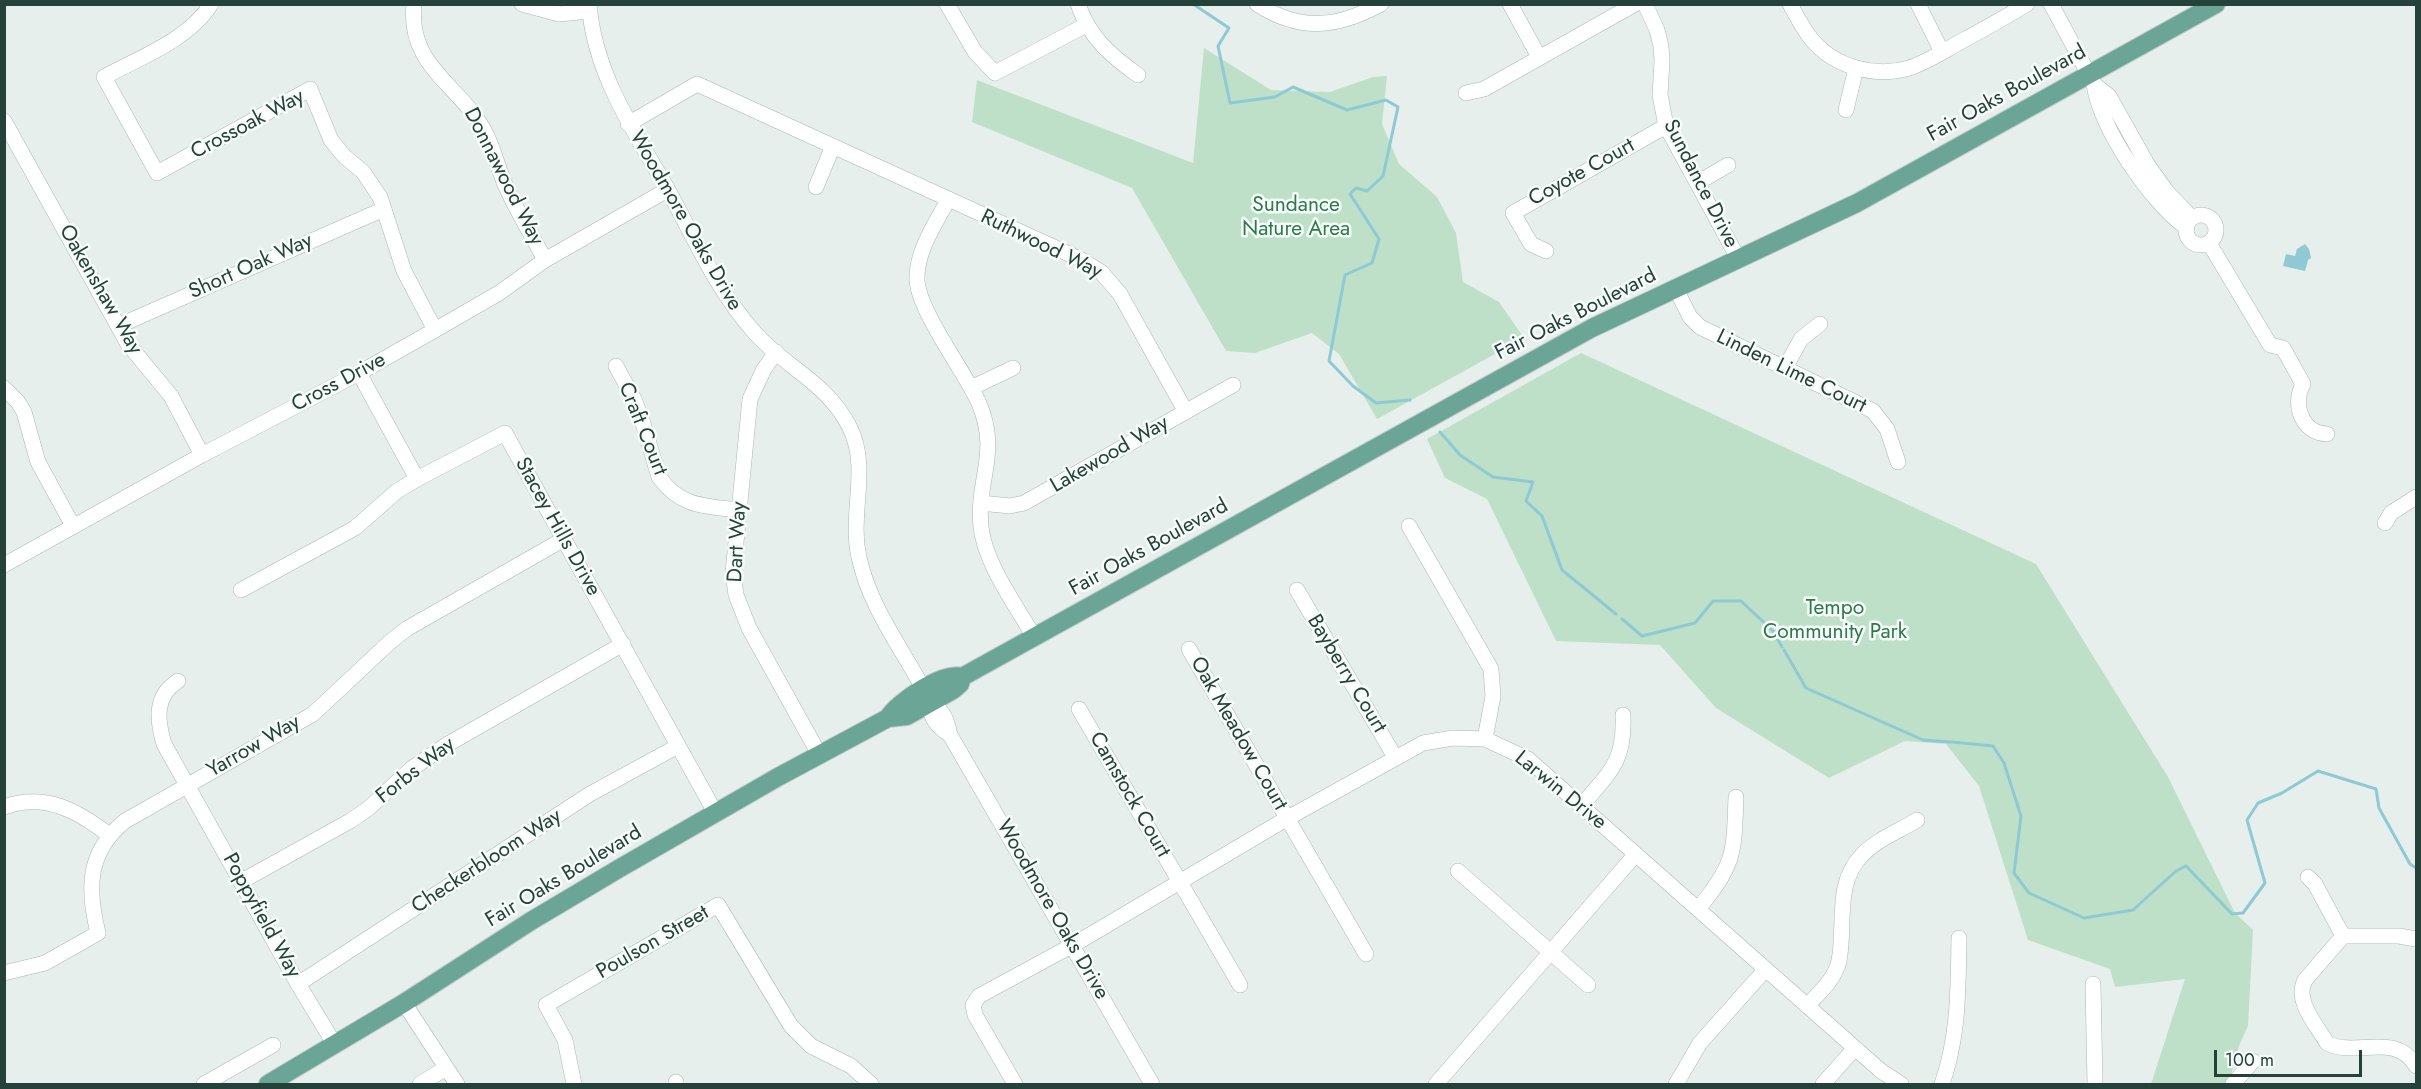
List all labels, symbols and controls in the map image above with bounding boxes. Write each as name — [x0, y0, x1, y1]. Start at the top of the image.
street label: Fair Oaks Boulevard — [1923, 40, 2091, 148]
street label: Crossoak Way — [187, 85, 309, 165]
street label: Donnawood Way — [458, 104, 548, 250]
street label: Sundance Drive — [1657, 116, 1743, 252]
street label: Woodmore Oaks Drive — [623, 127, 747, 315]
street label: Coyote Court — [1525, 134, 1639, 212]
park label: Sundance Nature Area — [1242, 193, 1350, 243]
street label: Ruthwood Way — [976, 205, 1106, 285]
street label: Oakenshaw Way — [53, 221, 147, 359]
street label: Short Oak Way — [185, 229, 317, 305]
street label: Fair Oaks Boulevard — [1491, 263, 1661, 367]
street label: Linden Lime Court — [1712, 325, 1870, 419]
street label: Cross Drive — [288, 348, 390, 418]
street label: Craft Court — [612, 379, 672, 479]
street label: Lakewood Way — [1047, 411, 1173, 499]
street label: Stacey Hills Drive — [509, 453, 605, 601]
street label: Fair Oaks Boulevard — [1065, 494, 1233, 602]
street label: Dart Way — [723, 501, 753, 583]
park label: Tempo Community Park — [1763, 596, 1907, 646]
street label: Bayberry Court — [1301, 610, 1391, 738]
street label: Oak Meadow Court — [1184, 653, 1292, 815]
street label: Yarrow Way — [203, 710, 305, 784]
street label: Camstock Court — [1083, 728, 1175, 862]
street label: Forbs Way — [372, 732, 460, 810]
street label: Larwin Drive — [1509, 746, 1611, 836]
street label: Checkerbloom Way — [407, 804, 567, 920]
street label: Woodmore Oaks Drive — [990, 816, 1114, 1004]
street label: Fair Oaks Boulevard — [481, 820, 647, 934]
street label: Poppyfield Way — [216, 849, 306, 983]
street label: Poulson Street — [592, 901, 714, 985]
scale bar — [2217, 1038, 2366, 1076]
text: 100 m — [2225, 1047, 2274, 1073]

